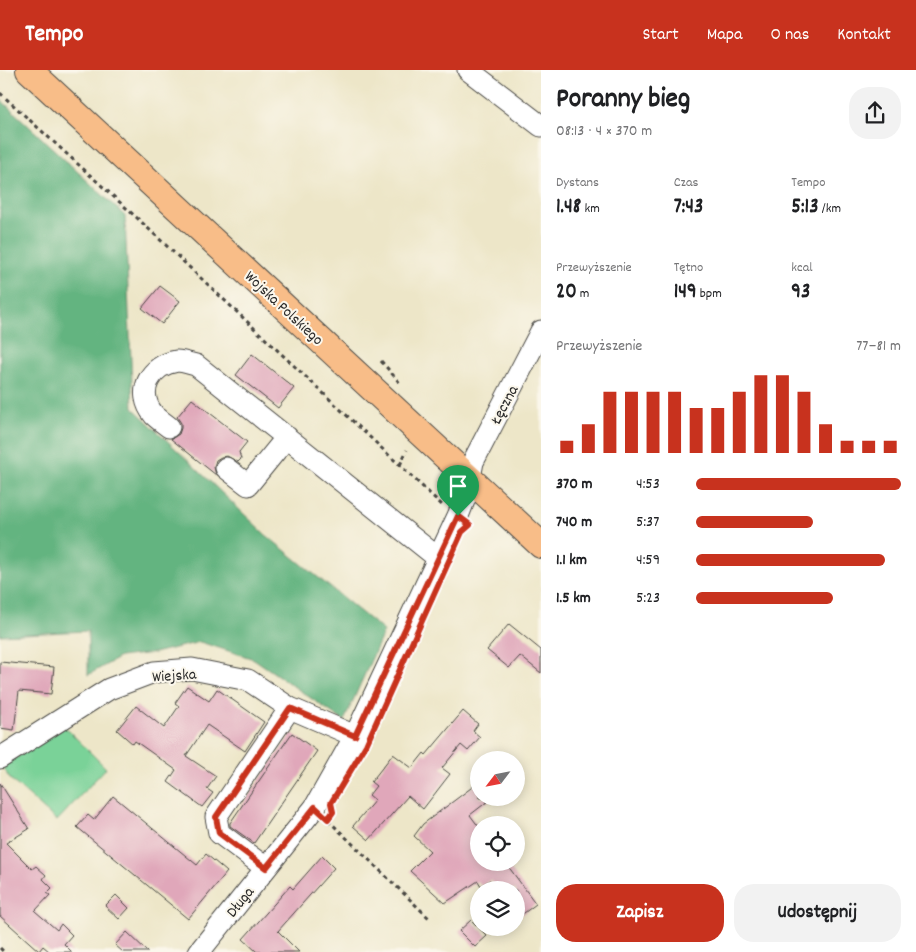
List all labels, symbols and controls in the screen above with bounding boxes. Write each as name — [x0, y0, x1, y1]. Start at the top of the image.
text: Tempo — [25, 18, 83, 52]
text: Start — [642, 23, 679, 48]
text: Mapa — [707, 23, 742, 48]
text: O nas — [770, 23, 809, 48]
text: Kontakt — [837, 23, 891, 48]
text: Poranny bieg — [556, 81, 690, 121]
button: share — [849, 87, 901, 139]
text: 08:13 · 4 × 370 m — [556, 120, 652, 143]
text: Dystans — [556, 173, 599, 193]
text: Czas — [674, 173, 698, 193]
text: Tempo — [791, 173, 825, 193]
text: 1.48 — [556, 193, 581, 223]
text: 7:43 — [674, 193, 703, 223]
text: 5:13 — [791, 193, 818, 223]
text: km — [581, 199, 600, 219]
text: /km — [818, 199, 841, 219]
text: Przewyższenie — [556, 258, 632, 278]
text: Tętno — [674, 258, 703, 278]
text: kcal — [791, 258, 813, 278]
street label: Wojska Polskiego — [239, 266, 328, 352]
text: 20 — [556, 278, 577, 308]
text: 149 — [674, 278, 697, 308]
text: 93 — [791, 278, 810, 308]
text: m — [577, 284, 589, 304]
text: bpm — [697, 284, 722, 304]
text: Przewyższenie — [556, 335, 642, 358]
text: 77–81 m — [856, 335, 901, 358]
street label: Łęczna — [485, 381, 525, 430]
pin — [437, 465, 479, 516]
icon: arrive — [444, 472, 472, 500]
text: 370 m — [556, 473, 593, 496]
text: 4:53 — [636, 473, 660, 496]
text: 740 m — [556, 511, 592, 534]
text: 5:37 — [636, 511, 659, 534]
text: 1.1 km — [556, 549, 587, 572]
text: 4:59 — [636, 549, 660, 572]
text: 1.5 km — [556, 587, 591, 610]
text: 5:23 — [636, 587, 660, 610]
street label: Wiejska — [151, 663, 197, 690]
north arrow — [470, 751, 525, 806]
map controls — [470, 751, 525, 936]
button: locate — [470, 816, 525, 871]
button: layers — [470, 881, 525, 936]
street label: Długa — [221, 882, 261, 923]
button: Zapisz — [556, 884, 724, 942]
button: Udostępnij — [734, 884, 901, 942]

